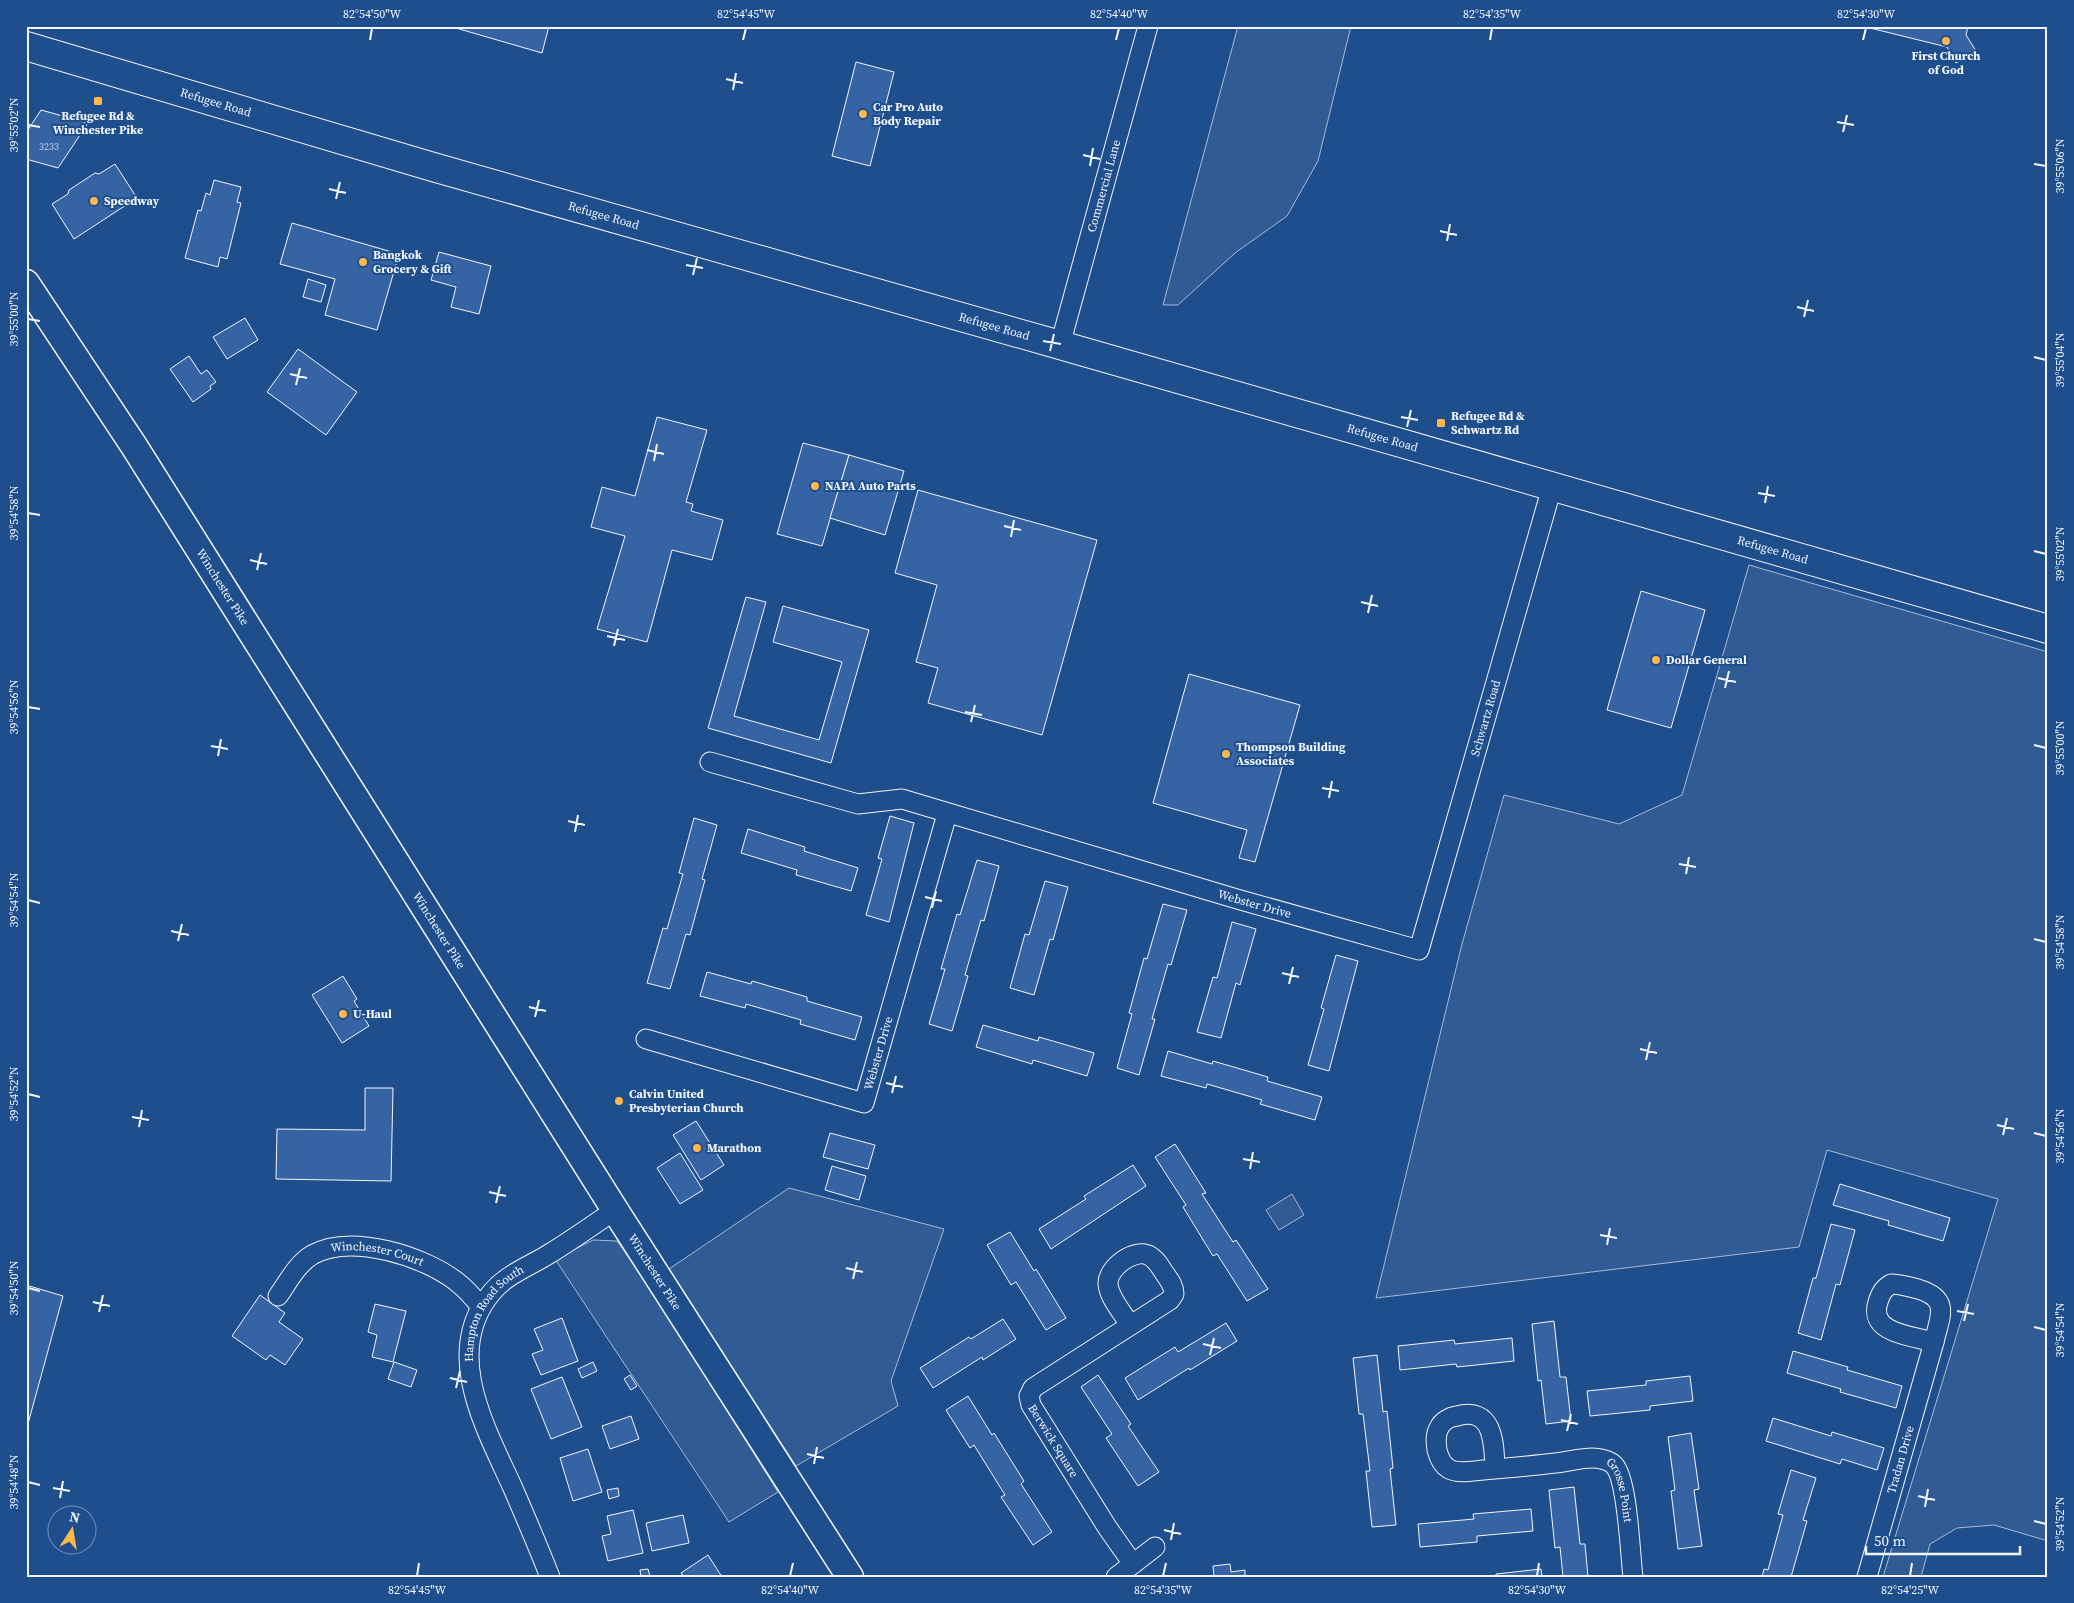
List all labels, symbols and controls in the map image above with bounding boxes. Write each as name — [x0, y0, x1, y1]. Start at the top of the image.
text: 82°54'50"W — [343, 6, 401, 22]
text: 82°54'45"W — [717, 6, 775, 22]
text: 82°54'40"W — [1090, 6, 1148, 22]
text: 82°54'35"W — [1463, 6, 1521, 22]
text: 82°54'30"W — [1837, 6, 1895, 22]
marker: First Church of God — [1940, 35, 1952, 47]
place label: First Church of God — [1912, 48, 1981, 78]
street label: Refugee Road — [178, 84, 253, 121]
marker: Refugee Rd & Winchester Pike — [92, 95, 104, 107]
text: 39°55'02"N — [6, 97, 22, 153]
place label: Car Pro Auto Body Repair — [873, 99, 943, 129]
place label: Refugee Rd & Winchester Pike — [53, 108, 143, 138]
marker: Car Pro Auto Body Repair — [857, 108, 869, 120]
street label: Commercial Lane — [1083, 138, 1124, 234]
text: 39°55'06"N — [2052, 138, 2068, 194]
house number: 3233 — [39, 140, 59, 153]
place label: Speedway — [104, 193, 160, 209]
marker: Speedway — [88, 195, 100, 207]
street label: Refugee Road — [566, 198, 641, 233]
place label: Bangkok Grocery & Gift — [373, 247, 453, 277]
marker: Bangkok Grocery & Gift — [357, 256, 369, 268]
text: 39°55'00"N — [6, 291, 22, 347]
street label: Refugee Road — [957, 309, 1032, 344]
text: 39°55'04"N — [2052, 332, 2068, 388]
place label: Refugee Rd & Schwartz Rd — [1451, 408, 1525, 438]
marker: Refugee Rd & Schwartz Rd — [1435, 417, 1447, 429]
street label: Refugee Road — [1345, 420, 1420, 456]
place label: NAPA Auto Parts — [825, 478, 916, 494]
marker: NAPA Auto Parts — [809, 480, 821, 492]
text: 39°54'58"N — [6, 485, 22, 541]
text: 39°55'02"N — [2052, 526, 2068, 582]
street label: Refugee Road — [1735, 532, 1810, 568]
street label: Winchester Pike — [193, 546, 253, 628]
place label: Dollar General — [1666, 652, 1747, 668]
marker: Dollar General — [1650, 654, 1662, 666]
street label: Schwartz Road — [1467, 678, 1504, 758]
text: 39°54'56"N — [6, 679, 22, 735]
text: 39°55'00"N — [2052, 720, 2068, 776]
place label: Thompson Building Associates — [1236, 739, 1346, 769]
marker: Thompson Building Associates — [1220, 748, 1232, 760]
text: 39°54'54"N — [6, 872, 22, 928]
street label: Webster Drive — [1216, 886, 1293, 922]
street label: Winchester Pike — [409, 889, 469, 972]
text: 39°54'58"N — [2052, 914, 2068, 970]
place label: U-Haul — [353, 1006, 392, 1022]
marker: U-Haul — [337, 1008, 349, 1020]
street label: Webster Drive — [860, 1015, 896, 1092]
text: 39°54'52"N — [6, 1066, 22, 1122]
place label: Calvin United Presbyterian Church — [629, 1086, 744, 1116]
marker: Calvin United Presbyterian Church — [613, 1095, 625, 1107]
text: 39°54'56"N — [2052, 1108, 2068, 1164]
place label: Marathon — [707, 1140, 762, 1156]
marker: Marathon — [691, 1142, 703, 1154]
street label: Winchester Pike — [624, 1231, 685, 1313]
street label: Winchester Court — [330, 1238, 426, 1270]
text: 39°54'50"N — [6, 1260, 22, 1316]
street label: Hampton Road South — [461, 1262, 527, 1362]
text: 39°54'54"N — [2052, 1302, 2068, 1358]
street label: Berwick Square — [1024, 1401, 1082, 1481]
street label: Tradan Drive — [1883, 1424, 1918, 1495]
text: 39°54'48"N — [6, 1454, 22, 1510]
street label: Grosse Point — [1603, 1454, 1636, 1523]
text: 39°54'52"N — [2052, 1496, 2068, 1552]
north arrow — [48, 1506, 98, 1556]
text: N — [68, 1506, 82, 1528]
scale bar — [1866, 1523, 2020, 1555]
text: 50 m — [1874, 1530, 1906, 1551]
text: 82°54'45"W — [388, 1582, 446, 1598]
text: 82°54'40"W — [761, 1582, 819, 1598]
text: 82°54'35"W — [1134, 1582, 1192, 1598]
text: 82°54'30"W — [1508, 1582, 1566, 1598]
text: 82°54'25"W — [1881, 1582, 1939, 1598]

